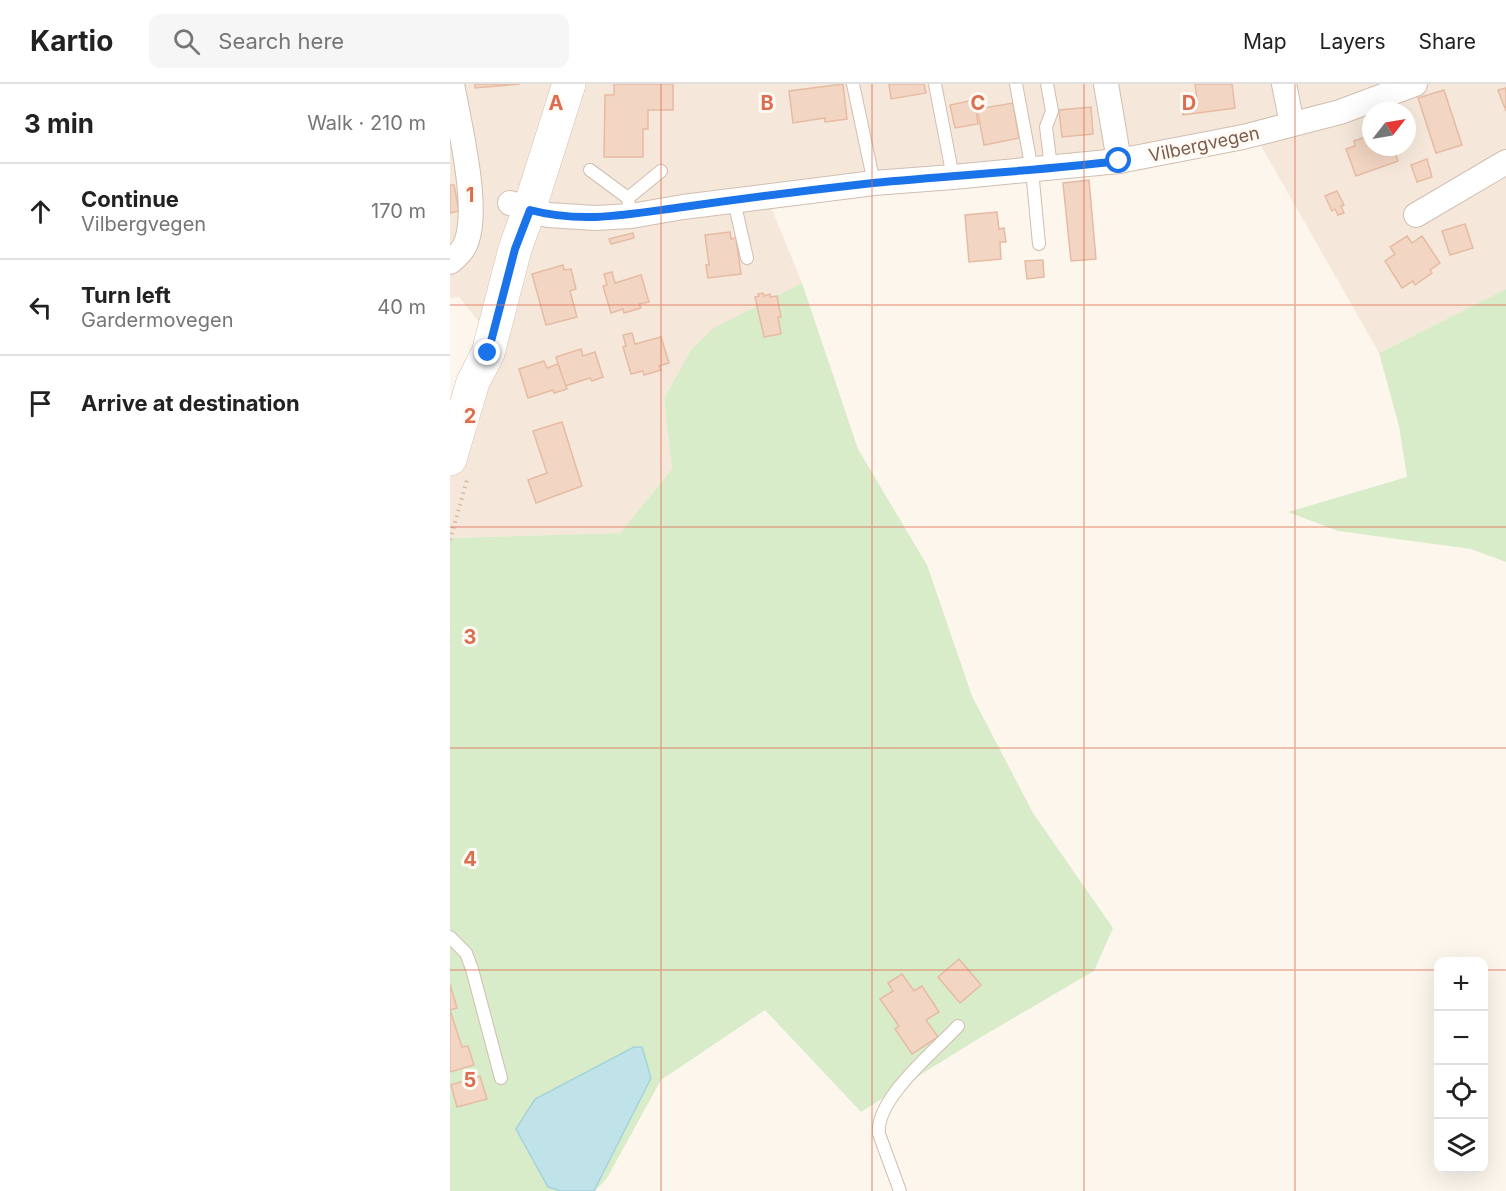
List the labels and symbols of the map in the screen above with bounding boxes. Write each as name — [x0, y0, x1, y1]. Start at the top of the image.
text: A — [549, 91, 564, 115]
text: B — [760, 91, 774, 115]
text: C — [971, 91, 985, 115]
text: D — [1182, 91, 1196, 115]
north arrow — [1362, 102, 1416, 156]
street label: Vilbergvegen — [1147, 122, 1261, 166]
route start — [1105, 147, 1131, 173]
text: 1 — [466, 183, 474, 207]
route end — [474, 339, 500, 365]
text: 2 — [464, 404, 476, 428]
text: 3 — [464, 625, 476, 649]
text: 4 — [463, 847, 477, 871]
text: 5 — [464, 1068, 476, 1092]

